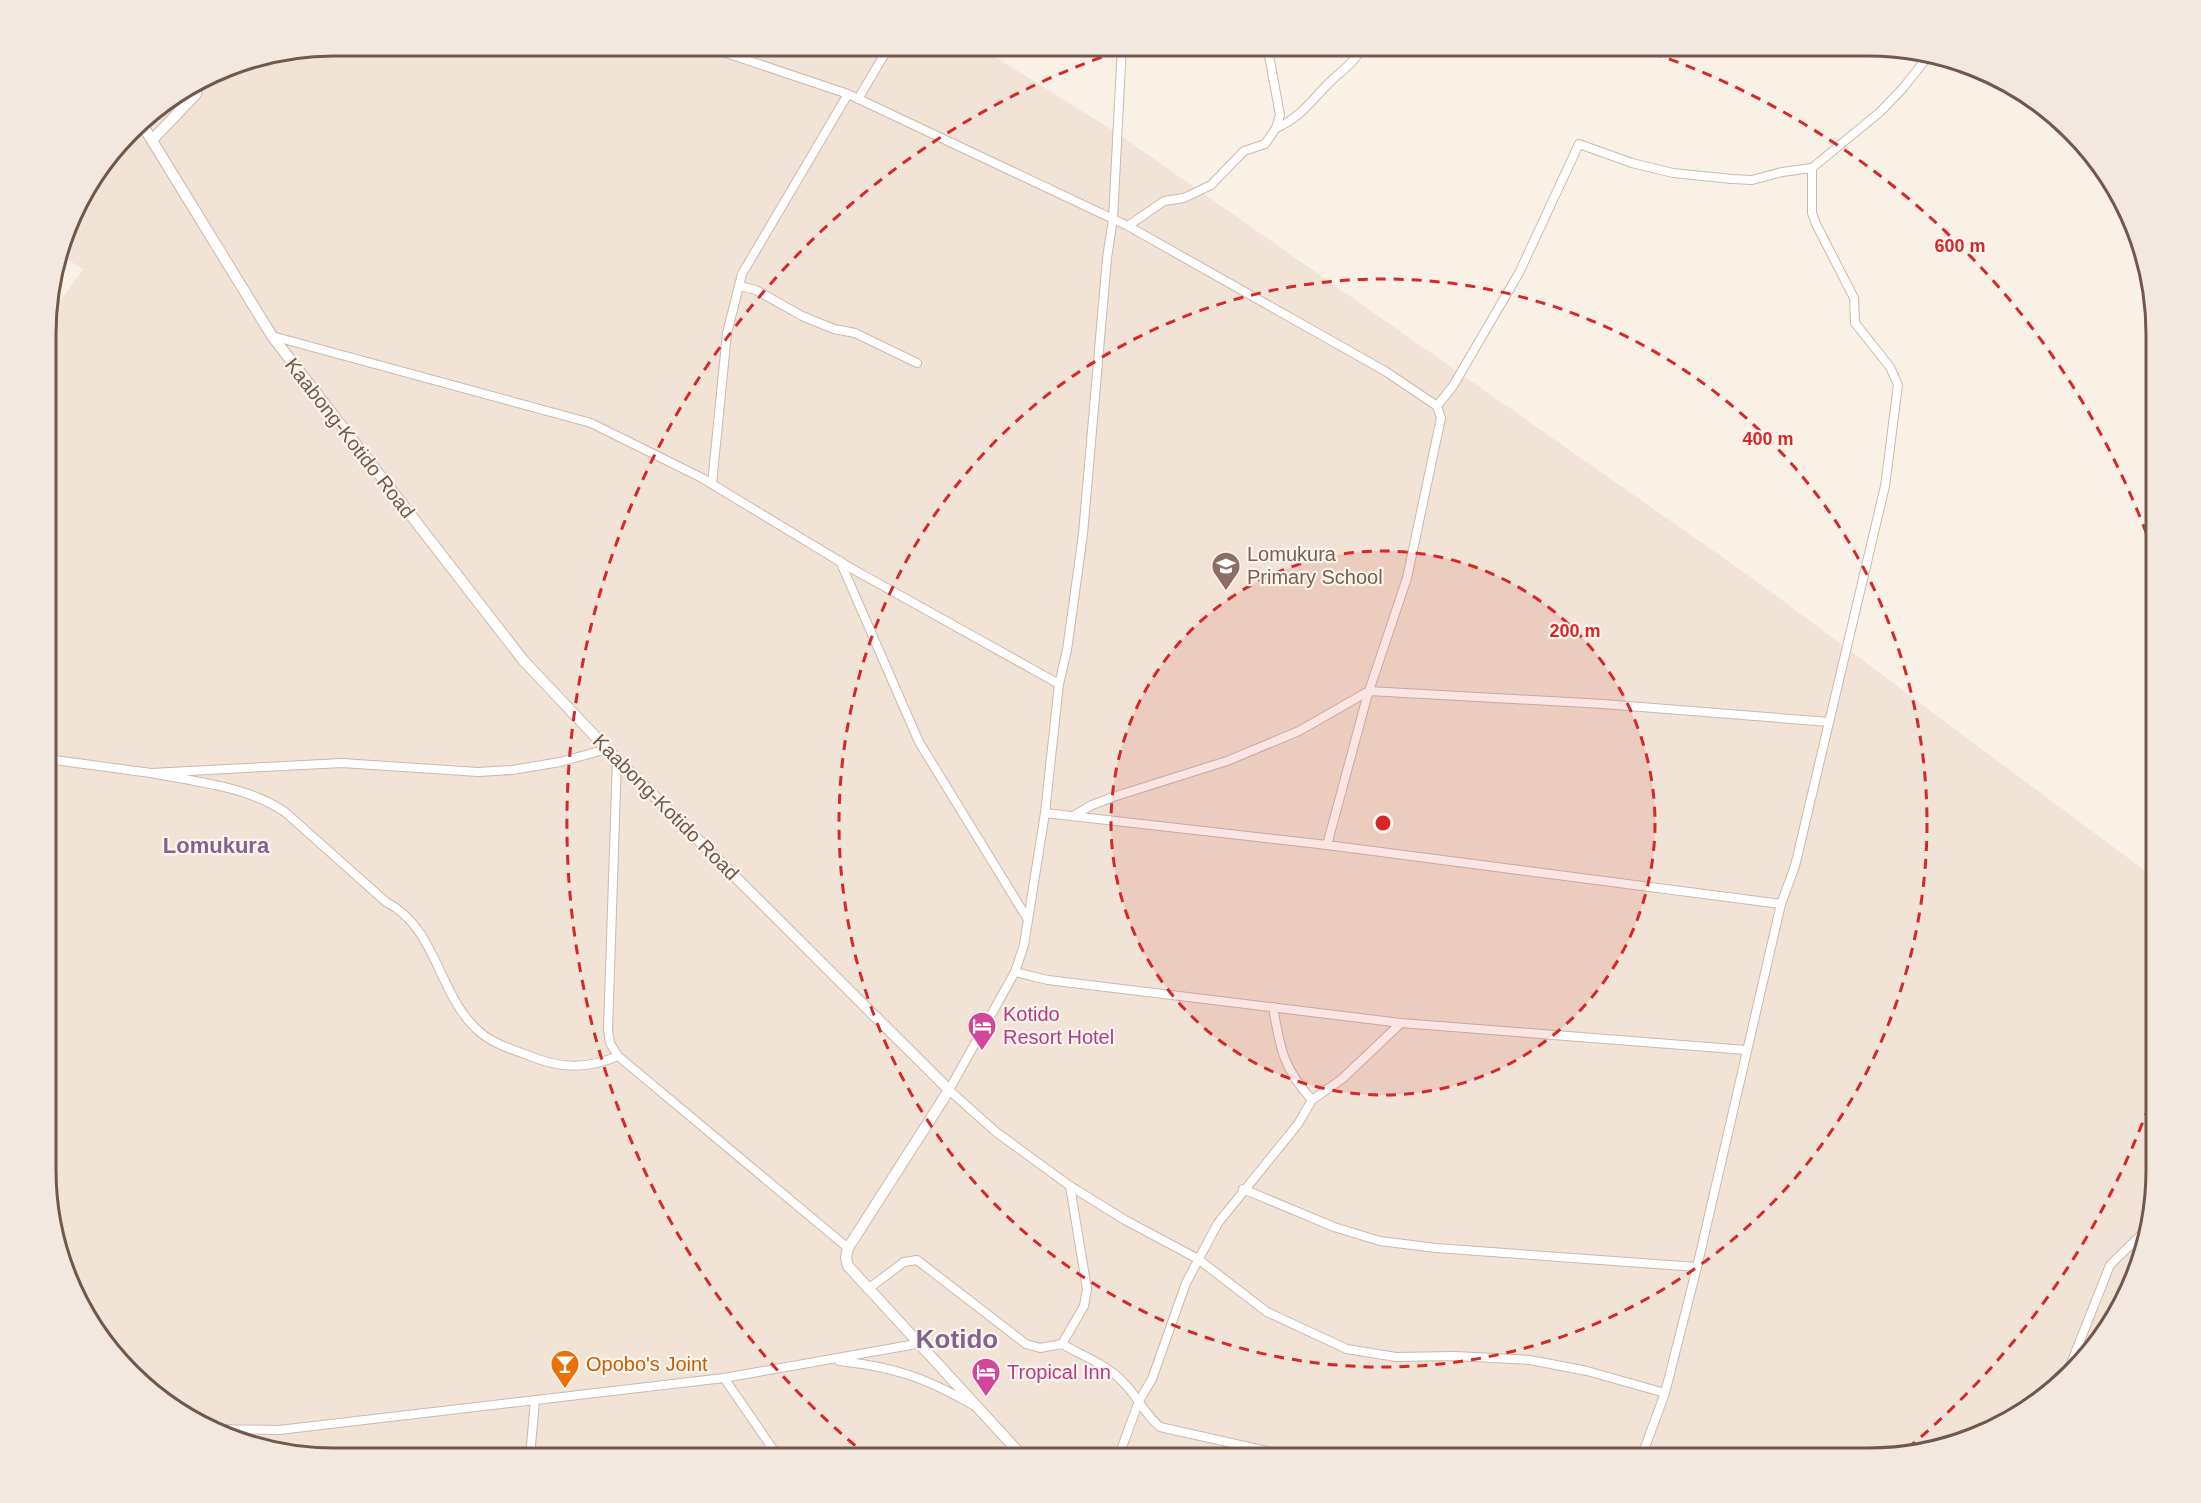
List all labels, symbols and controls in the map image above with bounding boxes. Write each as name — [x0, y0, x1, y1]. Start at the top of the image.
text: 600 m — [1934, 236, 1986, 256]
street label: Kaabong-Kotido Road — [281, 354, 419, 522]
text: 400 m — [1742, 429, 1794, 449]
place label: Lomukura Primary School — [1247, 543, 1383, 588]
school or university icon: Lomukura Primary School — [1210, 550, 1242, 592]
text: 200 m — [1549, 621, 1601, 641]
street label: Kaabong-Kotido Road — [589, 730, 743, 884]
centre of rings — [1373, 813, 1393, 833]
district label: Lomukura — [163, 833, 270, 858]
place label: Kotido Resort Hotel — [1003, 1003, 1114, 1048]
hotel icon: Kotido Resort Hotel — [966, 1010, 998, 1052]
district label: Kotido — [916, 1324, 998, 1354]
bar icon: Opobo's Joint — [549, 1348, 581, 1390]
place label: Opobo's Joint — [586, 1353, 708, 1375]
hotel icon: Tropical Inn — [970, 1356, 1002, 1398]
place label: Tropical Inn — [1007, 1361, 1111, 1383]

